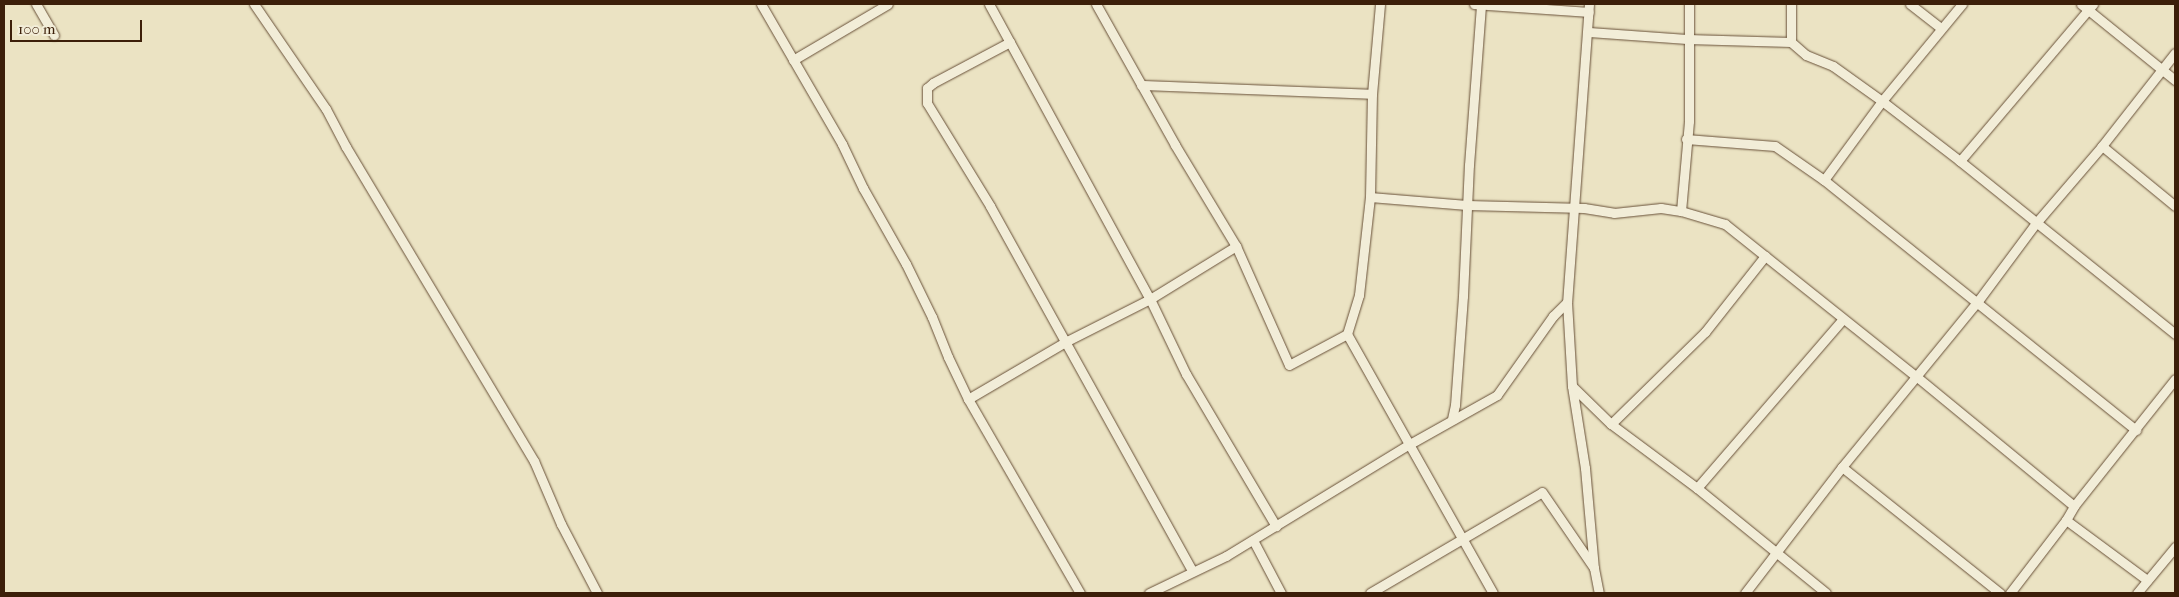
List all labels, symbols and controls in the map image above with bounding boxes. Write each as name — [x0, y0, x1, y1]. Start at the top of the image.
scale bar — [12, 10, 145, 42]
text: 100 m — [18, 20, 56, 38]

